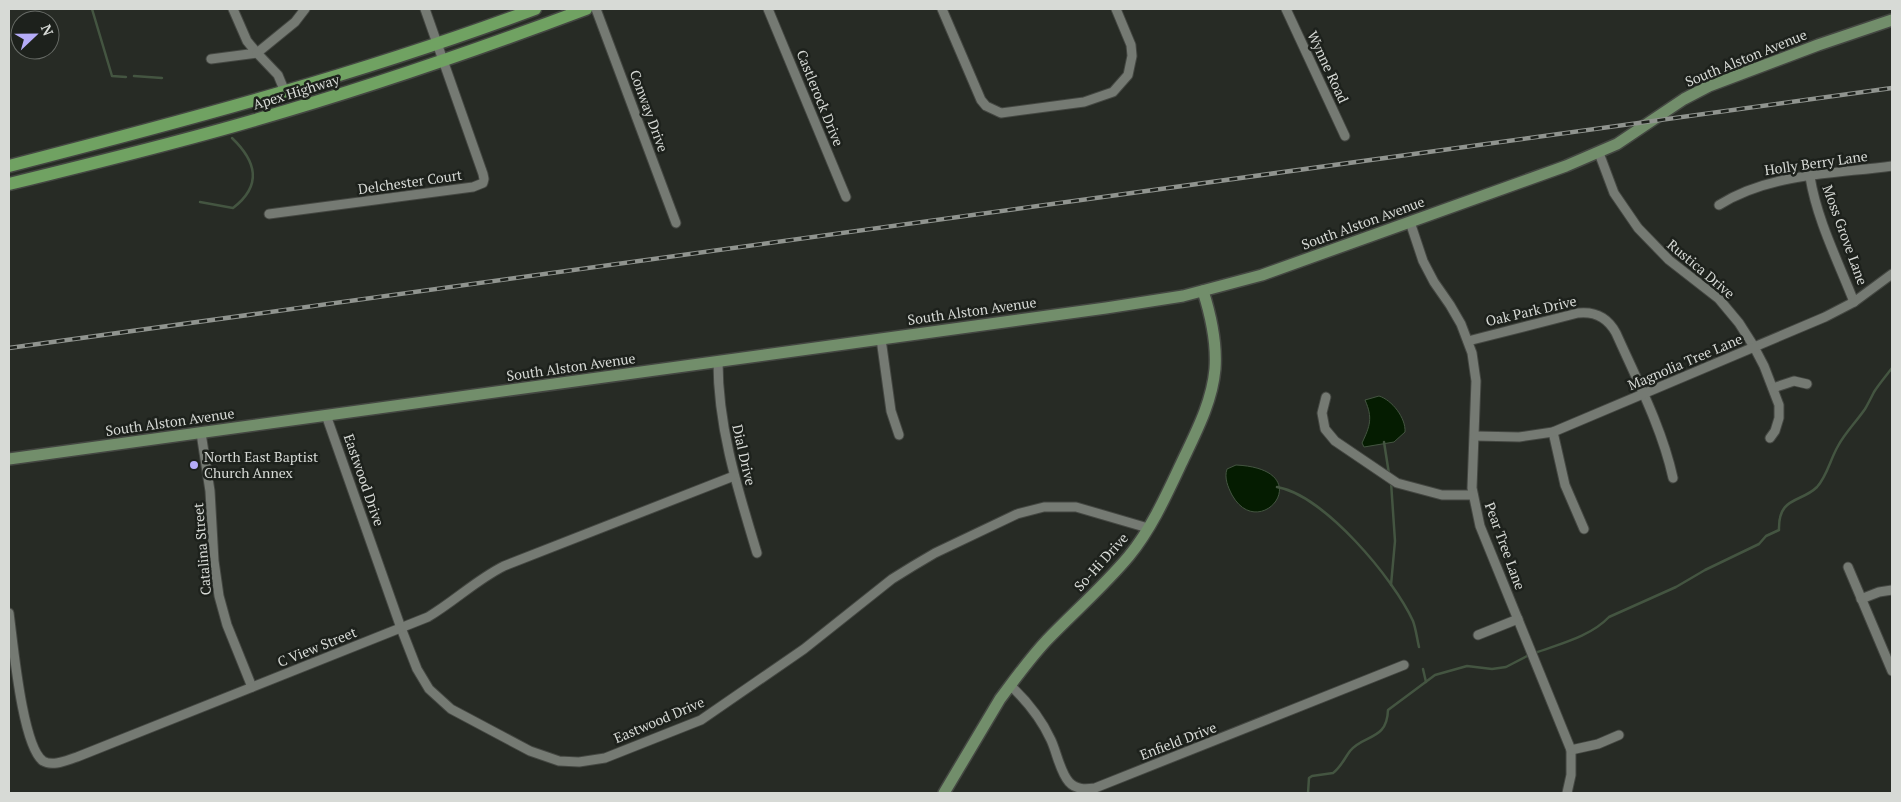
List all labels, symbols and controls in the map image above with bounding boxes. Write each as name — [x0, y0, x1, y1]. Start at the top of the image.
north arrow — [10, 10, 60, 60]
text: N — [37, 21, 58, 39]
street label: South Alston Avenue — [1682, 24, 1810, 91]
street label: Wynne Road — [1303, 28, 1354, 106]
street label: Castlerock Drive — [793, 47, 848, 149]
street label: Conway Drive — [626, 67, 673, 154]
street label: Apex Highway — [250, 69, 342, 114]
street label: Holly Berry Lane — [1763, 146, 1869, 179]
street label: Delchester Court — [357, 165, 464, 198]
street label: Moss Grove Lane — [1819, 182, 1872, 288]
street label: South Alston Avenue — [1299, 191, 1427, 254]
street label: Rustica Drive — [1663, 235, 1739, 303]
street label: Oak Park Drive — [1484, 291, 1578, 330]
street label: South Alston Avenue — [906, 292, 1038, 329]
street label: Magnolia Tree Lane — [1625, 329, 1745, 394]
street label: South Alston Avenue — [505, 348, 637, 385]
street label: South Alston Avenue — [104, 403, 236, 440]
street label: Dial Drive — [728, 422, 761, 487]
street label: Eastwood Drive — [340, 431, 389, 529]
place label: North East Baptist Church Annex — [204, 447, 319, 482]
marker: North East Baptist Church Annex — [188, 459, 200, 471]
street label: Pear Tree Lane — [1481, 499, 1530, 592]
street label: Catalina Street — [188, 501, 215, 596]
street label: So-Hi Drive — [1069, 528, 1132, 595]
street label: C View Street — [274, 622, 360, 671]
street label: Eastwood Drive — [611, 692, 707, 747]
street label: Enfield Drive — [1137, 717, 1219, 764]

